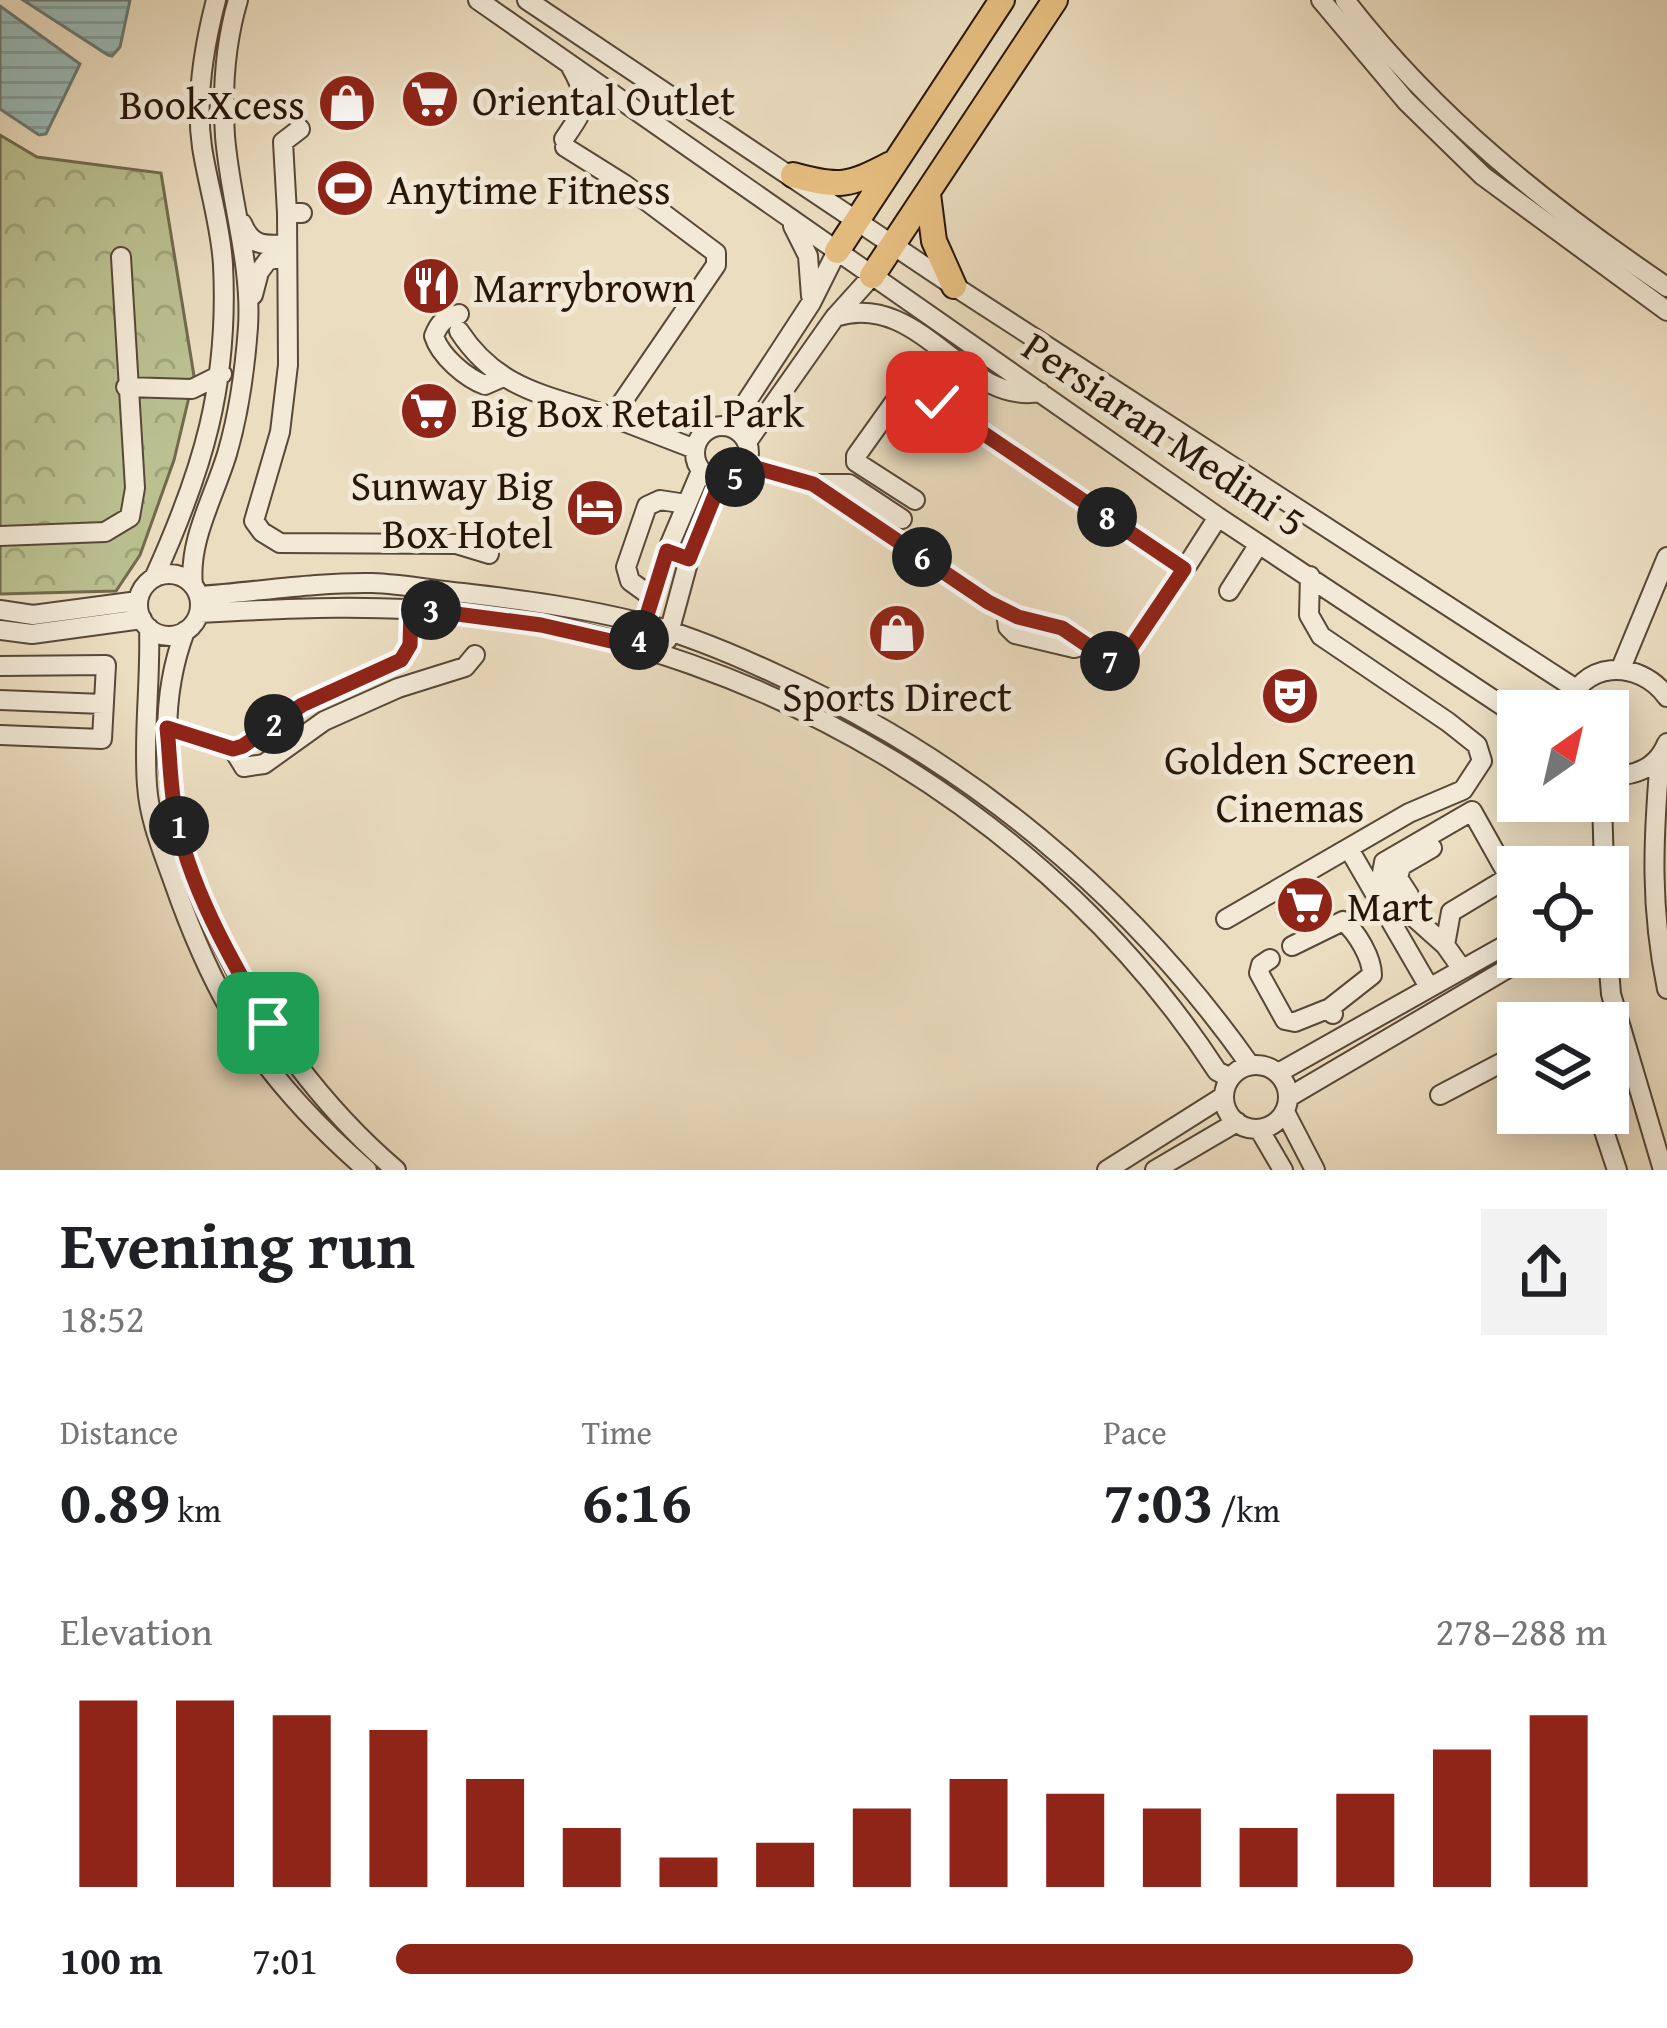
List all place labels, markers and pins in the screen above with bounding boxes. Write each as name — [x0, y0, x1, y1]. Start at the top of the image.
supermarket icon: Oriental Outlet — [399, 68, 461, 130]
place label: Oriental Outlet — [472, 69, 735, 130]
shop icon: BookXcess — [316, 72, 378, 134]
place label: BookXcess — [119, 73, 305, 134]
sports icon: Anytime Fitness — [314, 157, 376, 219]
place label: Anytime Fitness — [387, 158, 671, 219]
restaurant icon: Marrybrown — [400, 255, 462, 317]
place label: Marrybrown — [473, 256, 696, 317]
pin — [886, 351, 988, 453]
supermarket icon: Big Box Retail Park — [398, 380, 460, 442]
place label: Big Box Retail Park — [471, 381, 805, 442]
pin: 5 — [705, 447, 765, 507]
place label: Sunway Big Box Hotel — [350, 454, 553, 563]
hotel icon: Sunway Big Box Hotel — [564, 477, 626, 539]
pin: 8 — [1077, 487, 1137, 547]
pin: 6 — [892, 527, 952, 587]
pin: 3 — [401, 580, 461, 640]
shop icon: Sports Direct — [866, 602, 928, 664]
pin: 4 — [609, 610, 669, 670]
pin: 7 — [1080, 631, 1140, 691]
place label: Sports Direct — [782, 665, 1012, 726]
theatre icon: Golden Screen Cinemas — [1259, 665, 1321, 727]
pin: 2 — [244, 694, 304, 754]
place label: Golden Screen Cinemas — [1164, 728, 1416, 837]
pin: 1 — [149, 796, 209, 856]
supermarket icon: Mart — [1274, 874, 1336, 936]
place label: Mart — [1347, 875, 1434, 936]
pin — [217, 972, 319, 1074]

